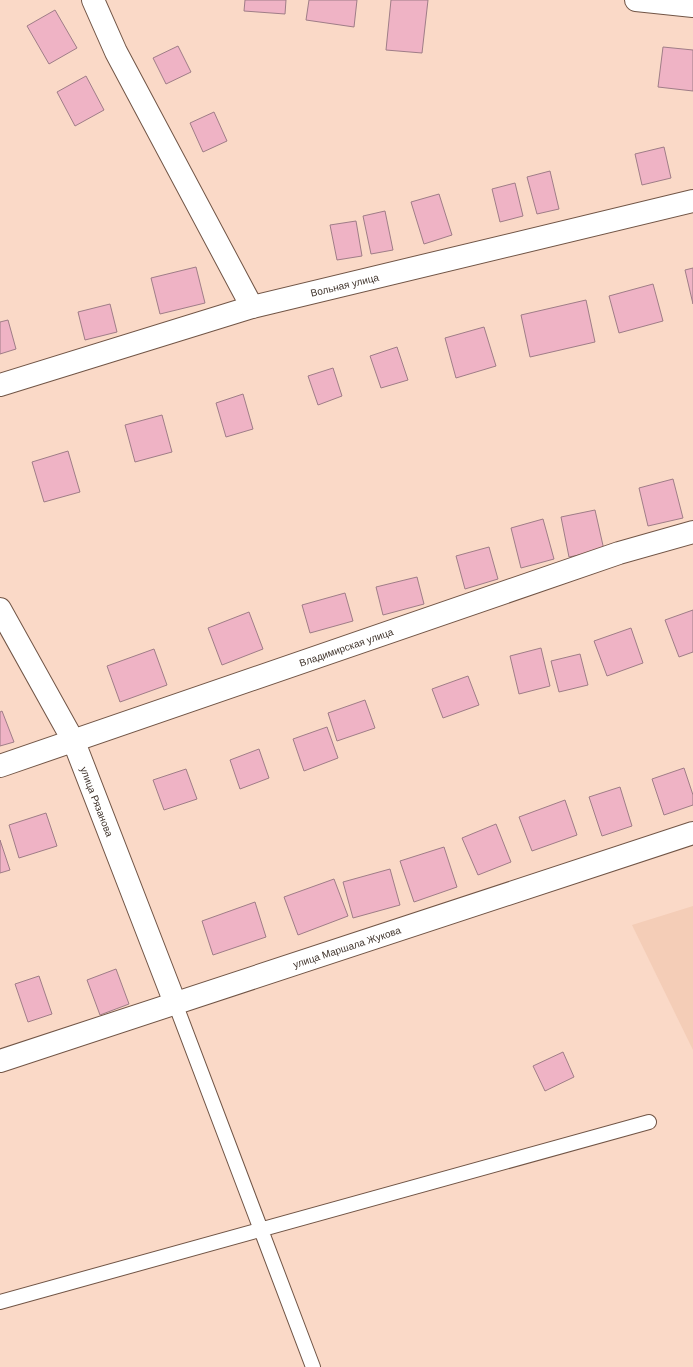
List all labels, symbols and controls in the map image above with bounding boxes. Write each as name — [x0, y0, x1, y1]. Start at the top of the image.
street label: Вольная улица — [309, 271, 380, 298]
street label: Владимирская улица — [298, 626, 395, 668]
street label: улица Рязанова — [79, 765, 116, 838]
street label: улица Маршала Жукова — [292, 924, 402, 970]

